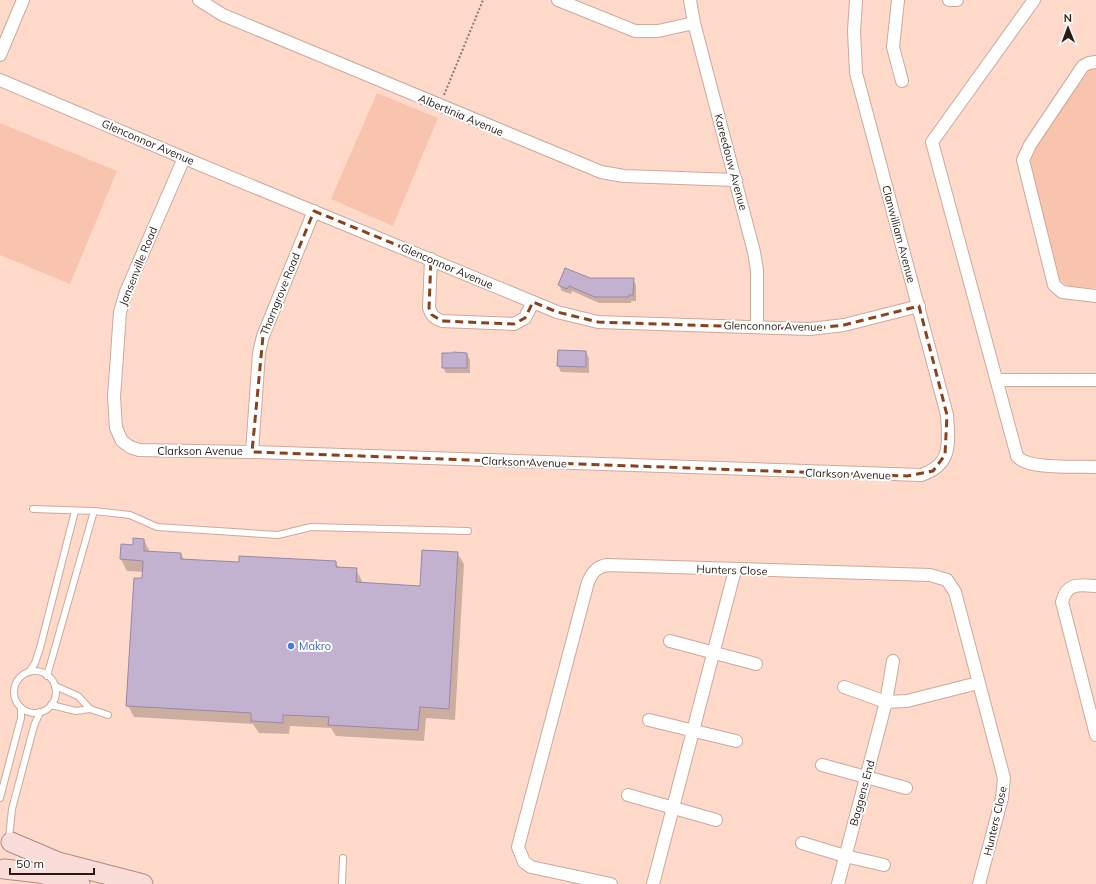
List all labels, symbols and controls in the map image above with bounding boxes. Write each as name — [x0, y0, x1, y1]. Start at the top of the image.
north arrow — [1048, 8, 1088, 48]
text: N — [1064, 11, 1072, 25]
street label: Albertinia Avenue — [416, 91, 506, 139]
street label: Kareedouw Avenue — [711, 112, 751, 212]
street label: Glenconnor Avenue — [100, 116, 196, 168]
street label: Clanwilliam Avenue — [879, 184, 919, 284]
street label: Jansenville Road — [116, 224, 160, 308]
street label: Glenconnor Avenue — [399, 240, 495, 292]
street label: Thorngrove Road — [257, 251, 303, 337]
street label: Glenconnor Avenue — [723, 318, 823, 334]
street label: Clarkson Avenue — [157, 444, 243, 458]
street label: Clarkson Avenue — [481, 454, 567, 470]
street label: Clarkson Avenue — [805, 466, 891, 482]
street label: Hunters Close — [696, 562, 768, 578]
place label: Makro — [299, 639, 331, 653]
marker: Makro — [286, 641, 296, 651]
street label: Baggens End — [846, 759, 878, 827]
street label: Hunters Close — [980, 785, 1010, 857]
scale bar — [10, 850, 94, 876]
text: 50 m — [16, 856, 44, 871]

